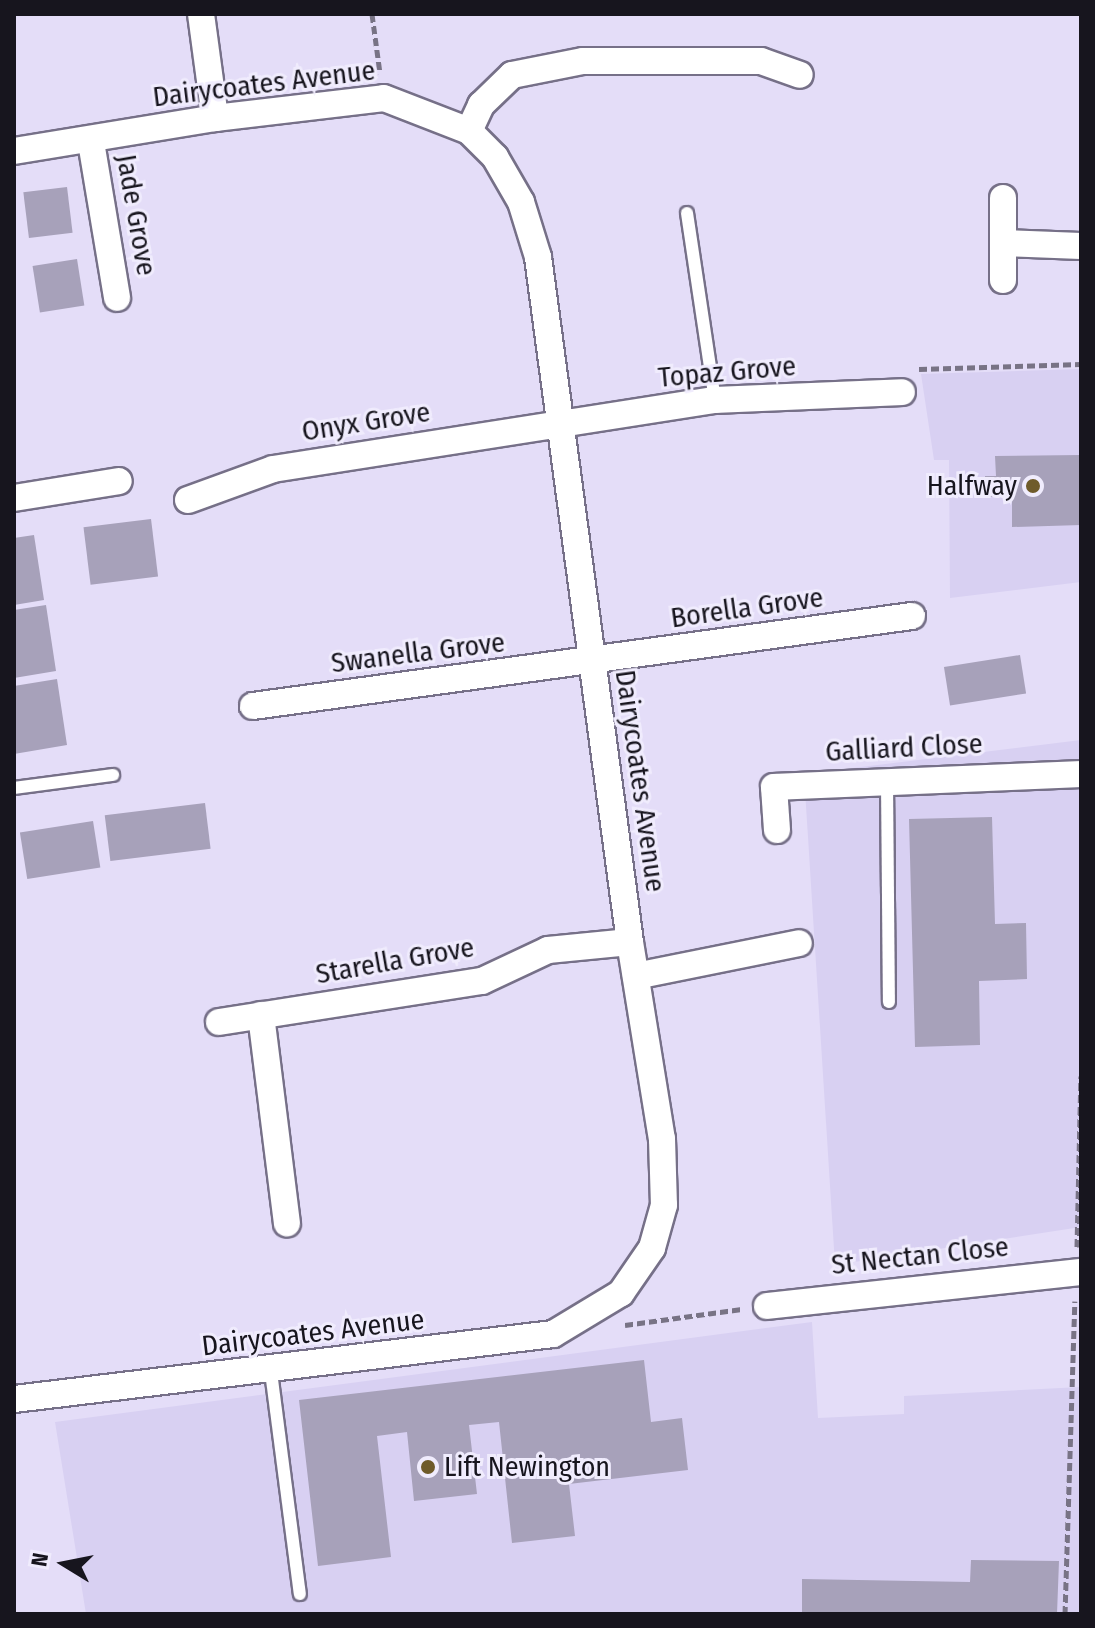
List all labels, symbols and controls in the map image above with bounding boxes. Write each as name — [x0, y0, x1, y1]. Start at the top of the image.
street label: Dairycoates Avenue — [151, 54, 377, 114]
street label: Jade Grove — [109, 152, 163, 278]
street label: Topaz Grove — [657, 349, 797, 395]
street label: Onyx Grove — [300, 395, 432, 449]
place label: Halfway — [927, 469, 1017, 503]
marker: Halfway — [1024, 477, 1042, 495]
street label: Borella Grove — [669, 581, 825, 635]
street label: Swanella Grove — [329, 626, 507, 680]
street label: Dairycoates Avenue — [608, 668, 672, 894]
street label: Galliard Close — [825, 727, 983, 769]
street label: Starella Grove — [313, 931, 477, 991]
street label: St Nectan Close — [830, 1230, 1010, 1282]
street label: Dairycoates Avenue — [200, 1303, 426, 1363]
place label: Lift Newington — [444, 1450, 610, 1484]
marker: Lift Newington — [419, 1458, 437, 1476]
north arrow — [24, 1524, 104, 1604]
text: N — [25, 1551, 54, 1569]

